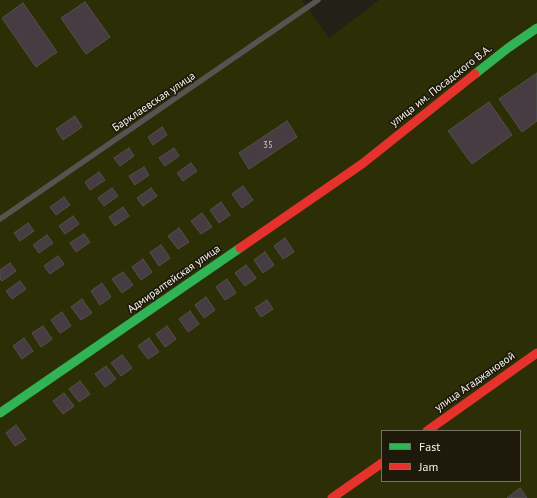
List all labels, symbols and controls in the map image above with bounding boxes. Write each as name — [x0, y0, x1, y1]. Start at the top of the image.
street label: улица им. Посадского В.А. — [388, 42, 494, 130]
street label: Барклаевская улица — [110, 69, 198, 135]
house number: 35 — [263, 140, 273, 150]
street label: Адмиралтейская улица — [125, 242, 223, 316]
street label: улица Агаджановой — [432, 349, 518, 415]
legend — [381, 430, 521, 482]
text: Fast — [419, 439, 440, 454]
text: Jam — [419, 459, 438, 474]

